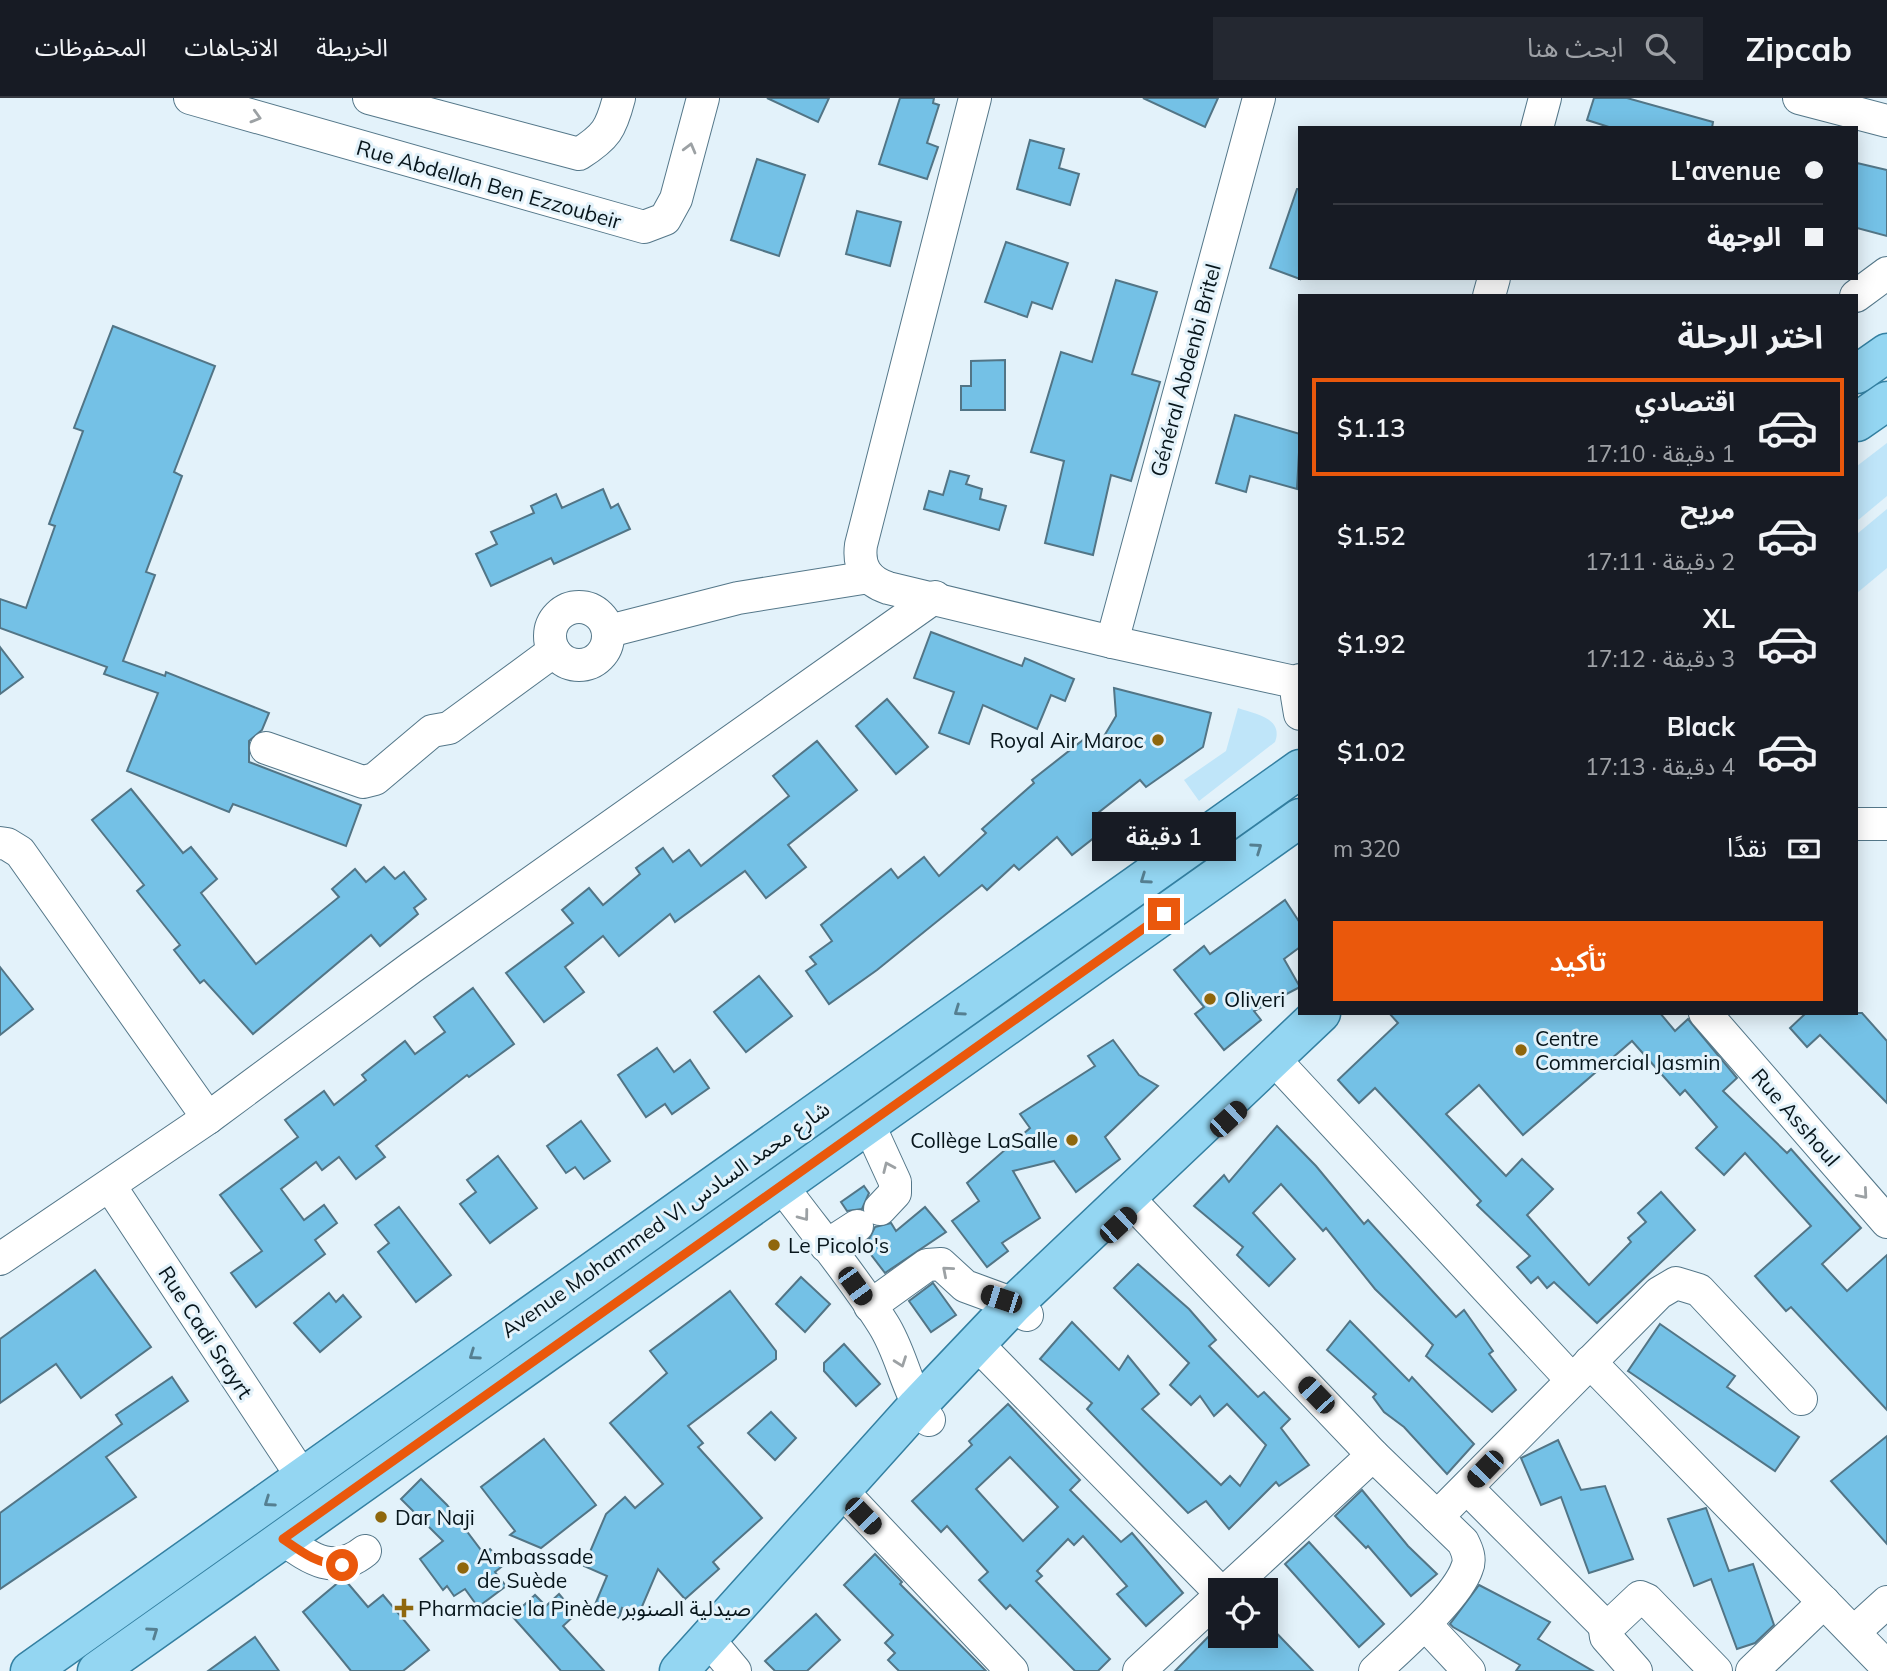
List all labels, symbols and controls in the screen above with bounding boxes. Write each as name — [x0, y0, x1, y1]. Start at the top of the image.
search box — [1213, 17, 1703, 80]
text: Zipcab — [1745, 28, 1852, 69]
icon: search — [1641, 29, 1679, 67]
text: ابحث هنا — [1527, 31, 1623, 64]
text: المحفوظات — [35, 32, 146, 62]
text: الاتجاهات — [184, 32, 278, 62]
text: الخريطة — [316, 32, 388, 62]
one-way arrow — [250, 109, 262, 123]
street label: Rue Abdellah Ben Ezzoubeir — [354, 134, 625, 234]
one-way arrow — [681, 143, 696, 155]
text: L'avenue — [1671, 154, 1781, 187]
text: الوجهة — [1707, 220, 1781, 253]
street label: Général Abdenbi Britel — [1144, 261, 1226, 479]
text: اختر الرحلة — [1678, 316, 1823, 356]
text: اقتصادي — [1635, 385, 1735, 418]
icon: car — [1756, 396, 1819, 459]
text: $1.13 — [1337, 411, 1406, 444]
text: 1 دقيقة · 17:10 — [1585, 439, 1735, 468]
text: مريح — [1680, 493, 1735, 526]
icon: car — [1756, 504, 1819, 567]
text: $1.52 — [1337, 519, 1406, 552]
text: 2 دقيقة · 17:11 — [1585, 547, 1735, 576]
text: XL — [1703, 602, 1735, 635]
icon: car — [1756, 612, 1819, 675]
text: $1.92 — [1337, 627, 1406, 660]
text: 3 دقيقة · 17:12 — [1585, 644, 1735, 673]
text: Black — [1667, 710, 1735, 743]
icon: car — [1756, 720, 1819, 783]
place label: Royal Air Maroc — [990, 727, 1144, 753]
marker: Royal Air Maroc — [1150, 732, 1166, 748]
text: $1.02 — [1337, 735, 1406, 768]
text: 4 دقيقة · 17:13 — [1585, 752, 1735, 781]
callout: 1 دقيقة — [1092, 812, 1236, 862]
text: 1 دقيقة — [1126, 822, 1202, 851]
icon: cash — [1785, 830, 1823, 868]
text: نقدًا — [1727, 831, 1767, 864]
text: 320 m — [1333, 834, 1401, 863]
one-way arrow — [1249, 844, 1262, 856]
one-way arrow — [1140, 871, 1153, 883]
route end — [1148, 898, 1180, 930]
button: تأكيد — [1333, 921, 1823, 1001]
place label: Oliveri — [1224, 986, 1285, 1012]
marker: Oliveri — [1202, 991, 1218, 1007]
one-way arrow — [954, 1003, 967, 1015]
place label: Centre Commercial Jasmin — [1535, 1025, 1721, 1075]
marker: Centre Commercial Jasmin — [1513, 1042, 1529, 1058]
street label: Rue Asshoul — [1746, 1063, 1846, 1171]
street label: Avenue Mohammed VI شارع محمد السادس — [496, 1095, 836, 1345]
car — [1206, 1097, 1251, 1141]
place label: Collège LaSalle — [910, 1127, 1058, 1153]
marker: Collège LaSalle — [1064, 1132, 1080, 1148]
one-way arrow — [882, 1162, 896, 1174]
one-way arrow — [1855, 1186, 1867, 1199]
car — [1096, 1203, 1141, 1247]
one-way arrow — [795, 1208, 808, 1221]
place label: Le Picolo's — [788, 1232, 889, 1258]
marker: Le Picolo's — [766, 1237, 782, 1253]
street label: Rue Cadi Srayrt — [153, 1261, 259, 1403]
car — [835, 1263, 876, 1309]
one-way arrow — [942, 1267, 955, 1279]
car — [978, 1283, 1025, 1315]
one-way arrow — [469, 1347, 482, 1359]
one-way arrow — [893, 1356, 907, 1368]
car — [1294, 1373, 1339, 1417]
car — [1463, 1447, 1508, 1491]
one-way arrow — [264, 1494, 277, 1506]
car — [841, 1494, 886, 1538]
place label: Dar Naji — [395, 1504, 475, 1530]
marker: Dar Naji — [373, 1509, 389, 1525]
place label: Ambassade de Suède — [477, 1543, 594, 1593]
route start — [326, 1549, 358, 1581]
marker: Ambassade de Suède — [455, 1560, 471, 1576]
map controls — [1208, 1578, 1278, 1648]
button: locate — [1208, 1578, 1278, 1648]
place label: Pharmacie la Pinède صيدلية الصنوبر — [418, 1595, 751, 1621]
marker: Pharmacie la Pinède صيدلية الصنوبر — [396, 1600, 412, 1616]
one-way arrow — [145, 1627, 158, 1640]

